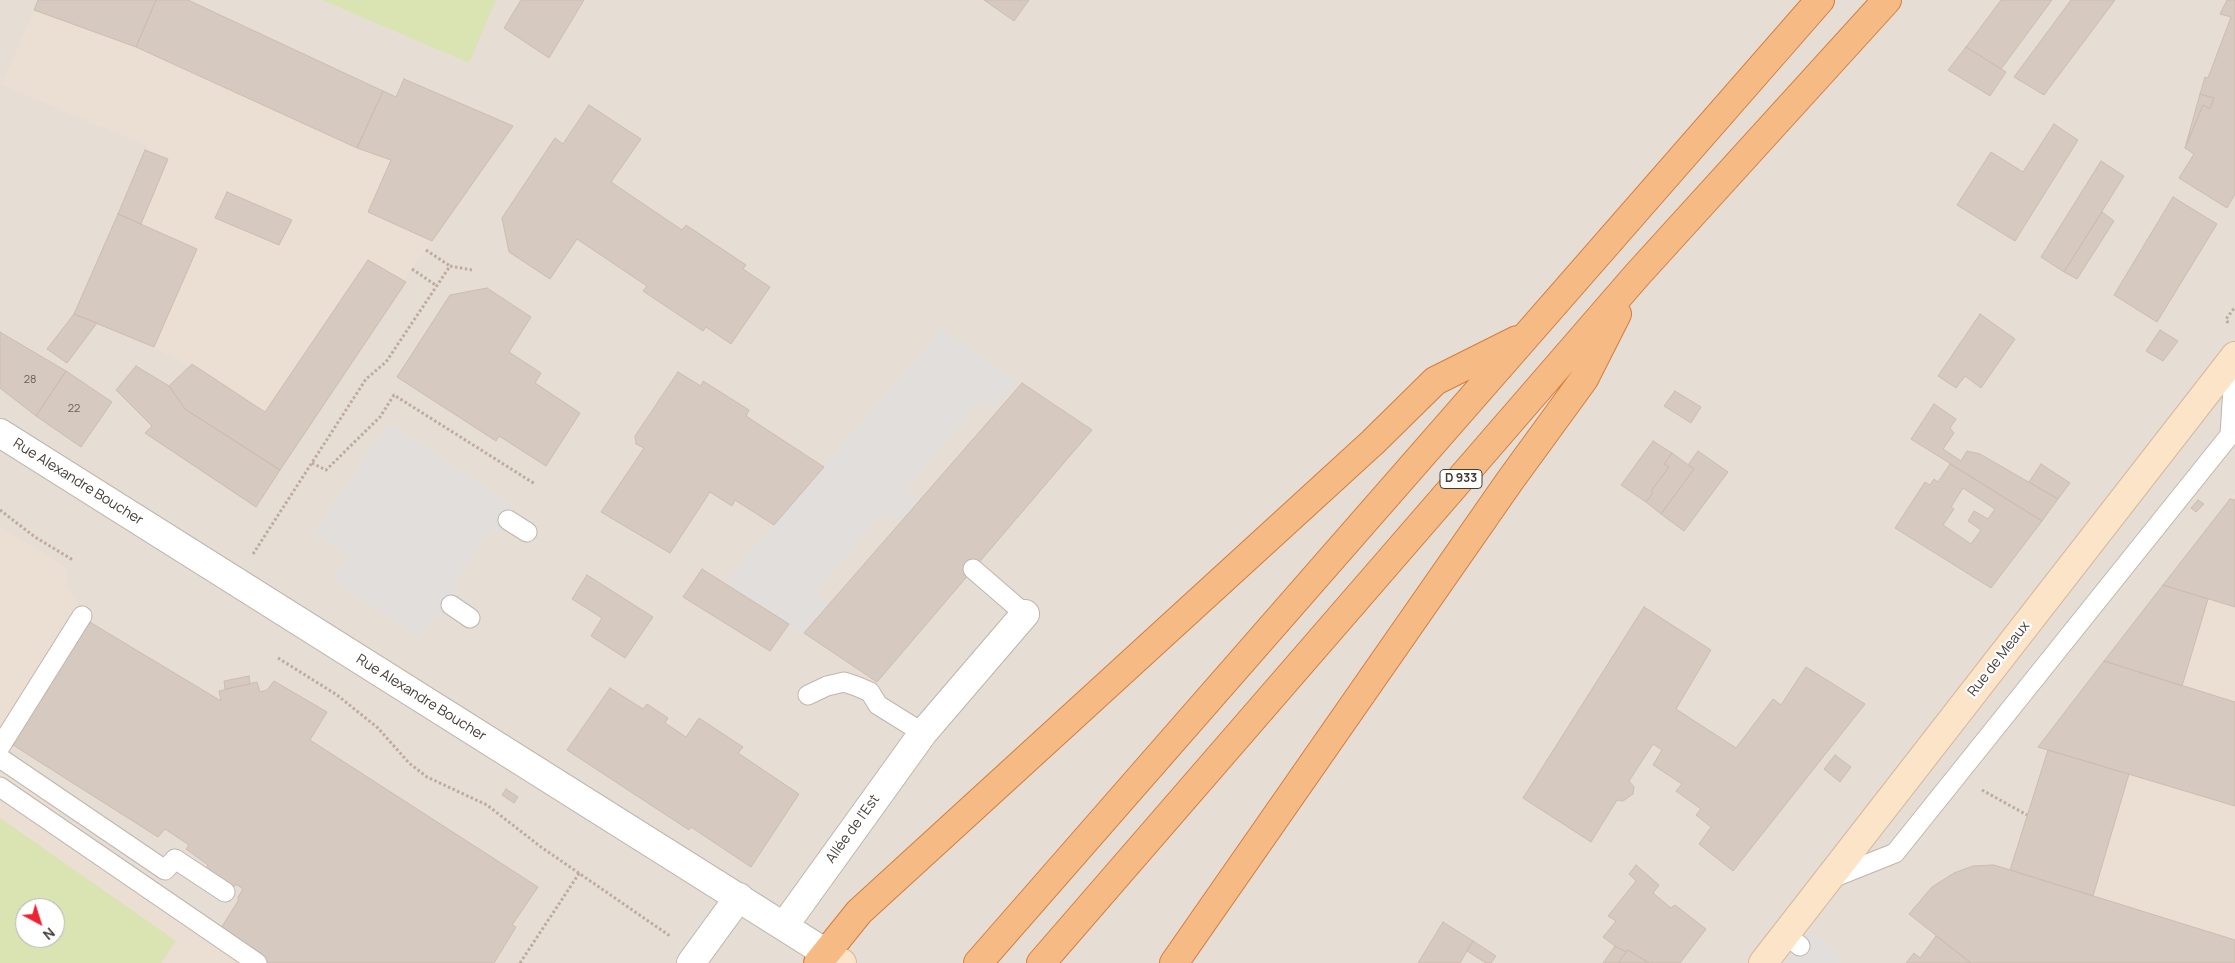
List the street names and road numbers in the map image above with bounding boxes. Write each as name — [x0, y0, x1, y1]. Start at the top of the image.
street label: Rue Alexandre Boucher — [10, 435, 146, 529]
road number: D 933 — [1440, 469, 1482, 488]
street label: Rue de Meaux — [1964, 618, 2034, 700]
street label: Rue Alexandre Boucher — [353, 651, 489, 745]
street label: Allée de l'Est — [823, 791, 883, 867]

